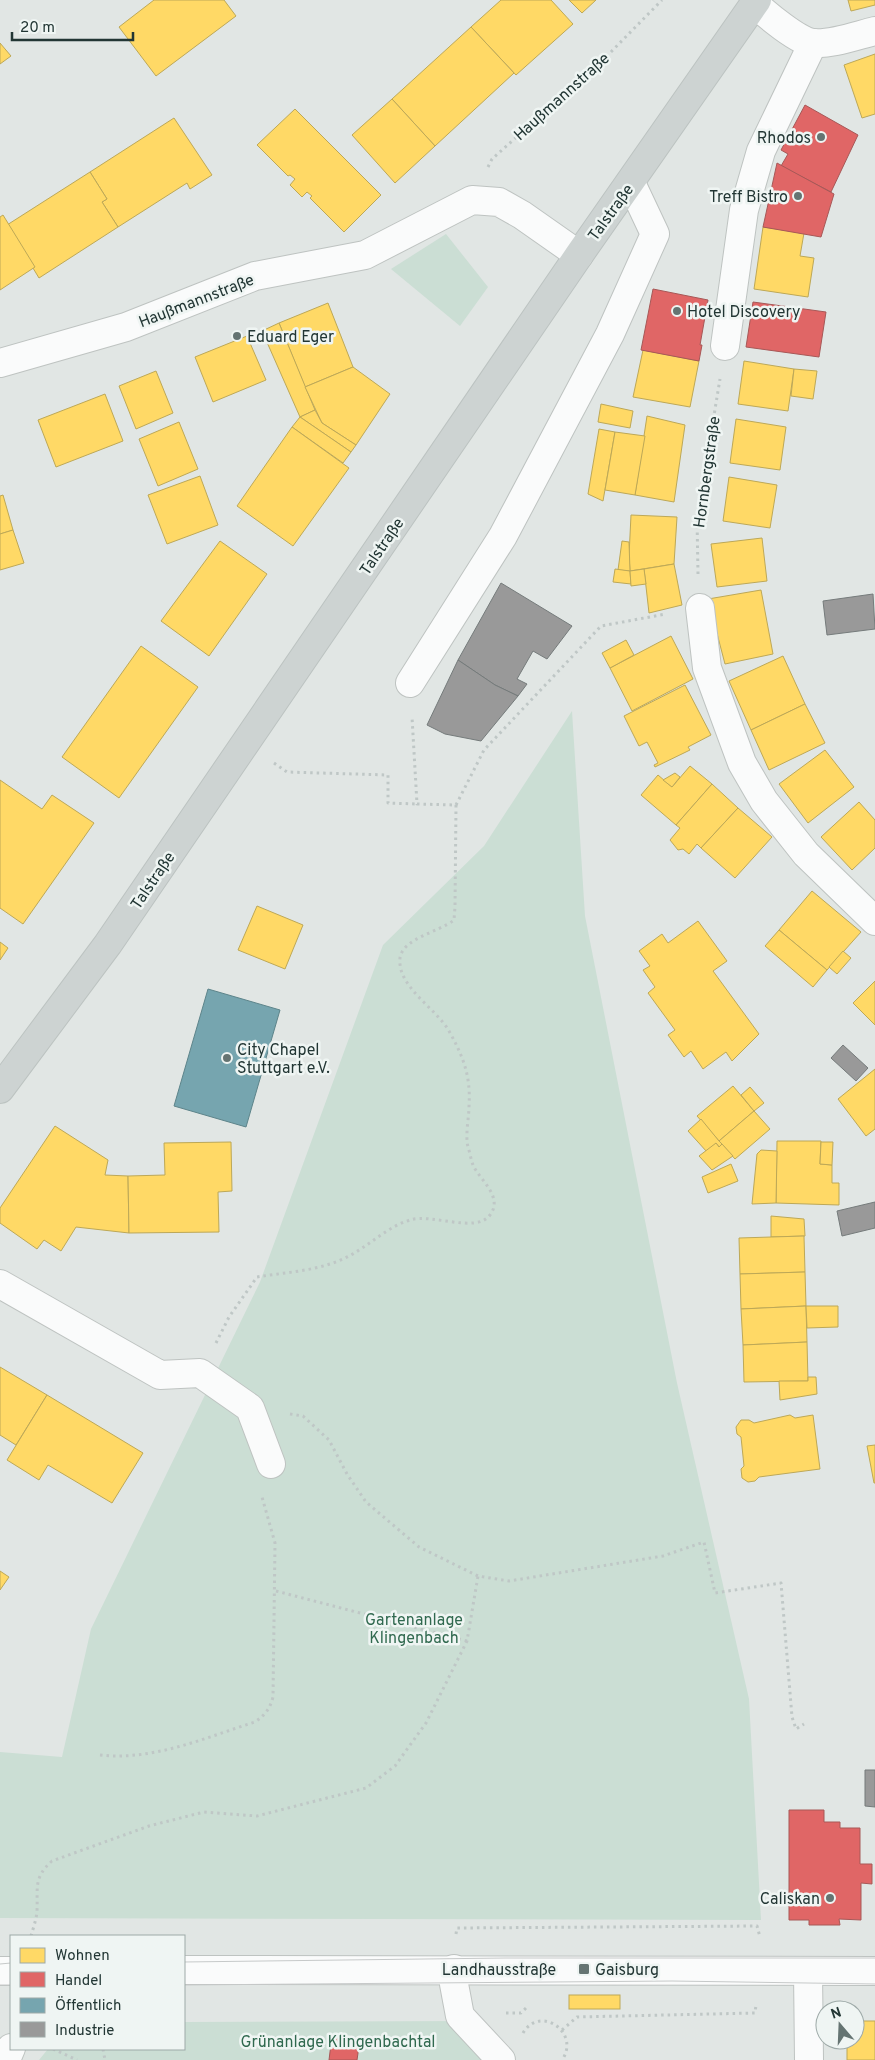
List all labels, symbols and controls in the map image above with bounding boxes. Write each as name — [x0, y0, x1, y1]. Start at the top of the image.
scale bar — [12, 10, 134, 42]
text: 20 m — [20, 19, 55, 38]
street label: Haußmannstraße — [510, 49, 614, 146]
place label: Rhodos — [757, 129, 811, 149]
marker: Rhodos — [815, 131, 827, 143]
street label: Talstraße — [584, 181, 639, 246]
place label: Treff Bistro — [709, 188, 788, 208]
marker: Treff Bistro — [792, 190, 804, 202]
street label: Haußmannstraße — [136, 271, 257, 333]
place label: Hotel Discovery — [687, 303, 800, 323]
marker: Hotel Discovery — [671, 305, 683, 317]
place label: Eduard Eger — [247, 328, 334, 348]
marker: Eduard Eger — [231, 330, 243, 342]
street label: Hornbergstraße — [690, 415, 726, 529]
street label: Talstraße — [356, 514, 409, 580]
street label: Talstraße — [127, 848, 180, 914]
place label: City Chapel Stuttgart e.V. — [237, 1041, 330, 1079]
marker: City Chapel Stuttgart e.V. — [221, 1052, 233, 1064]
park label: Gartenanlage Klingenbach — [365, 1611, 463, 1649]
place label: Caliskan — [760, 1890, 820, 1910]
marker: Caliskan — [824, 1892, 836, 1904]
legend — [10, 1935, 185, 2050]
text: Wohnen — [55, 1947, 110, 1966]
street label: Landhausstraße — [442, 1961, 556, 1981]
place label: Gaisburg — [595, 1961, 659, 1981]
marker: Gaisburg — [577, 1962, 591, 1976]
text: Handel — [55, 1972, 102, 1991]
text: Öffentlich — [55, 1996, 122, 2016]
north arrow — [815, 2000, 865, 2050]
text: N — [829, 2004, 844, 2024]
text: Industrie — [55, 2022, 114, 2041]
park label: Grünanlage Klingenbachtal — [240, 2033, 436, 2053]

